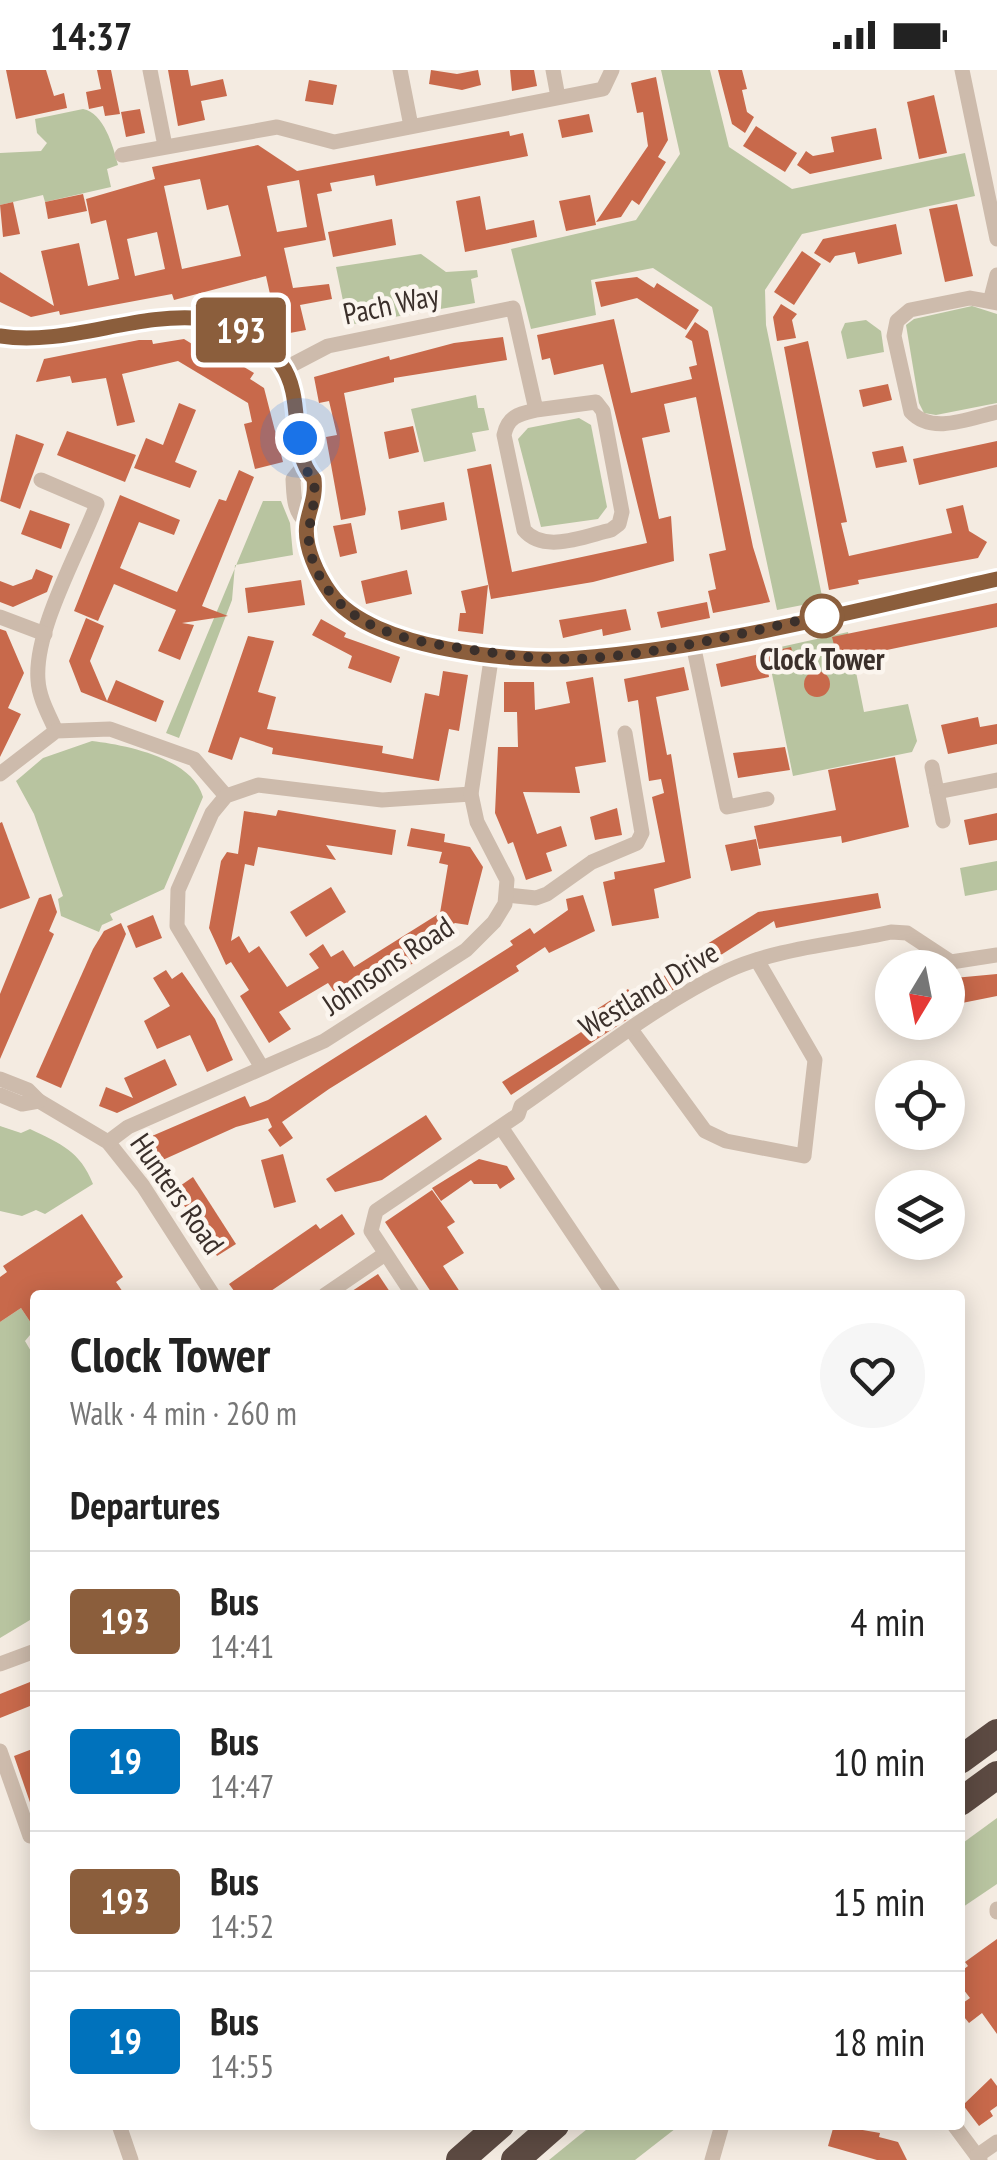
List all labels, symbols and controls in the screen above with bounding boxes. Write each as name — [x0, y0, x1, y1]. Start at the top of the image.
text: 14:37 — [50, 11, 132, 60]
street label: Pach Way — [339, 274, 443, 333]
line badge: 193 — [184, 298, 298, 362]
text: 193 — [216, 307, 266, 353]
your location — [275, 413, 325, 463]
marker: Clock Tower — [801, 595, 843, 637]
place label: Clock Tower — [759, 639, 885, 678]
street label: Johnsons Road — [313, 907, 460, 1024]
street label: Westland Drive — [571, 932, 725, 1046]
north arrow — [875, 950, 965, 1040]
map controls — [875, 950, 965, 1260]
button: locate — [875, 1060, 965, 1150]
street label: Hunters Road — [123, 1125, 234, 1261]
button: layers — [875, 1170, 965, 1260]
text: Clock Tower — [70, 1323, 270, 1385]
button: heart — [820, 1323, 925, 1428]
text: Walk · 4 min · 260 m — [70, 1392, 297, 1434]
text: Departures — [70, 1480, 220, 1529]
text: Bus — [210, 1576, 259, 1625]
text: 4 min — [850, 1597, 925, 1646]
text: 193 — [100, 1598, 150, 1644]
text: 14:41 — [210, 1625, 274, 1667]
text: Bus — [210, 1716, 259, 1765]
text: 10 min — [833, 1737, 925, 1786]
text: 19 — [108, 1738, 142, 1784]
text: 14:47 — [210, 1765, 274, 1807]
text: Bus — [210, 1856, 259, 1905]
text: 15 min — [833, 1877, 925, 1926]
text: 193 — [100, 1878, 150, 1924]
text: 14:52 — [210, 1905, 274, 1947]
text: Bus — [210, 1996, 259, 2045]
text: 18 min — [833, 2017, 925, 2066]
text: 19 — [108, 2018, 142, 2064]
text: 14:55 — [210, 2045, 274, 2087]

